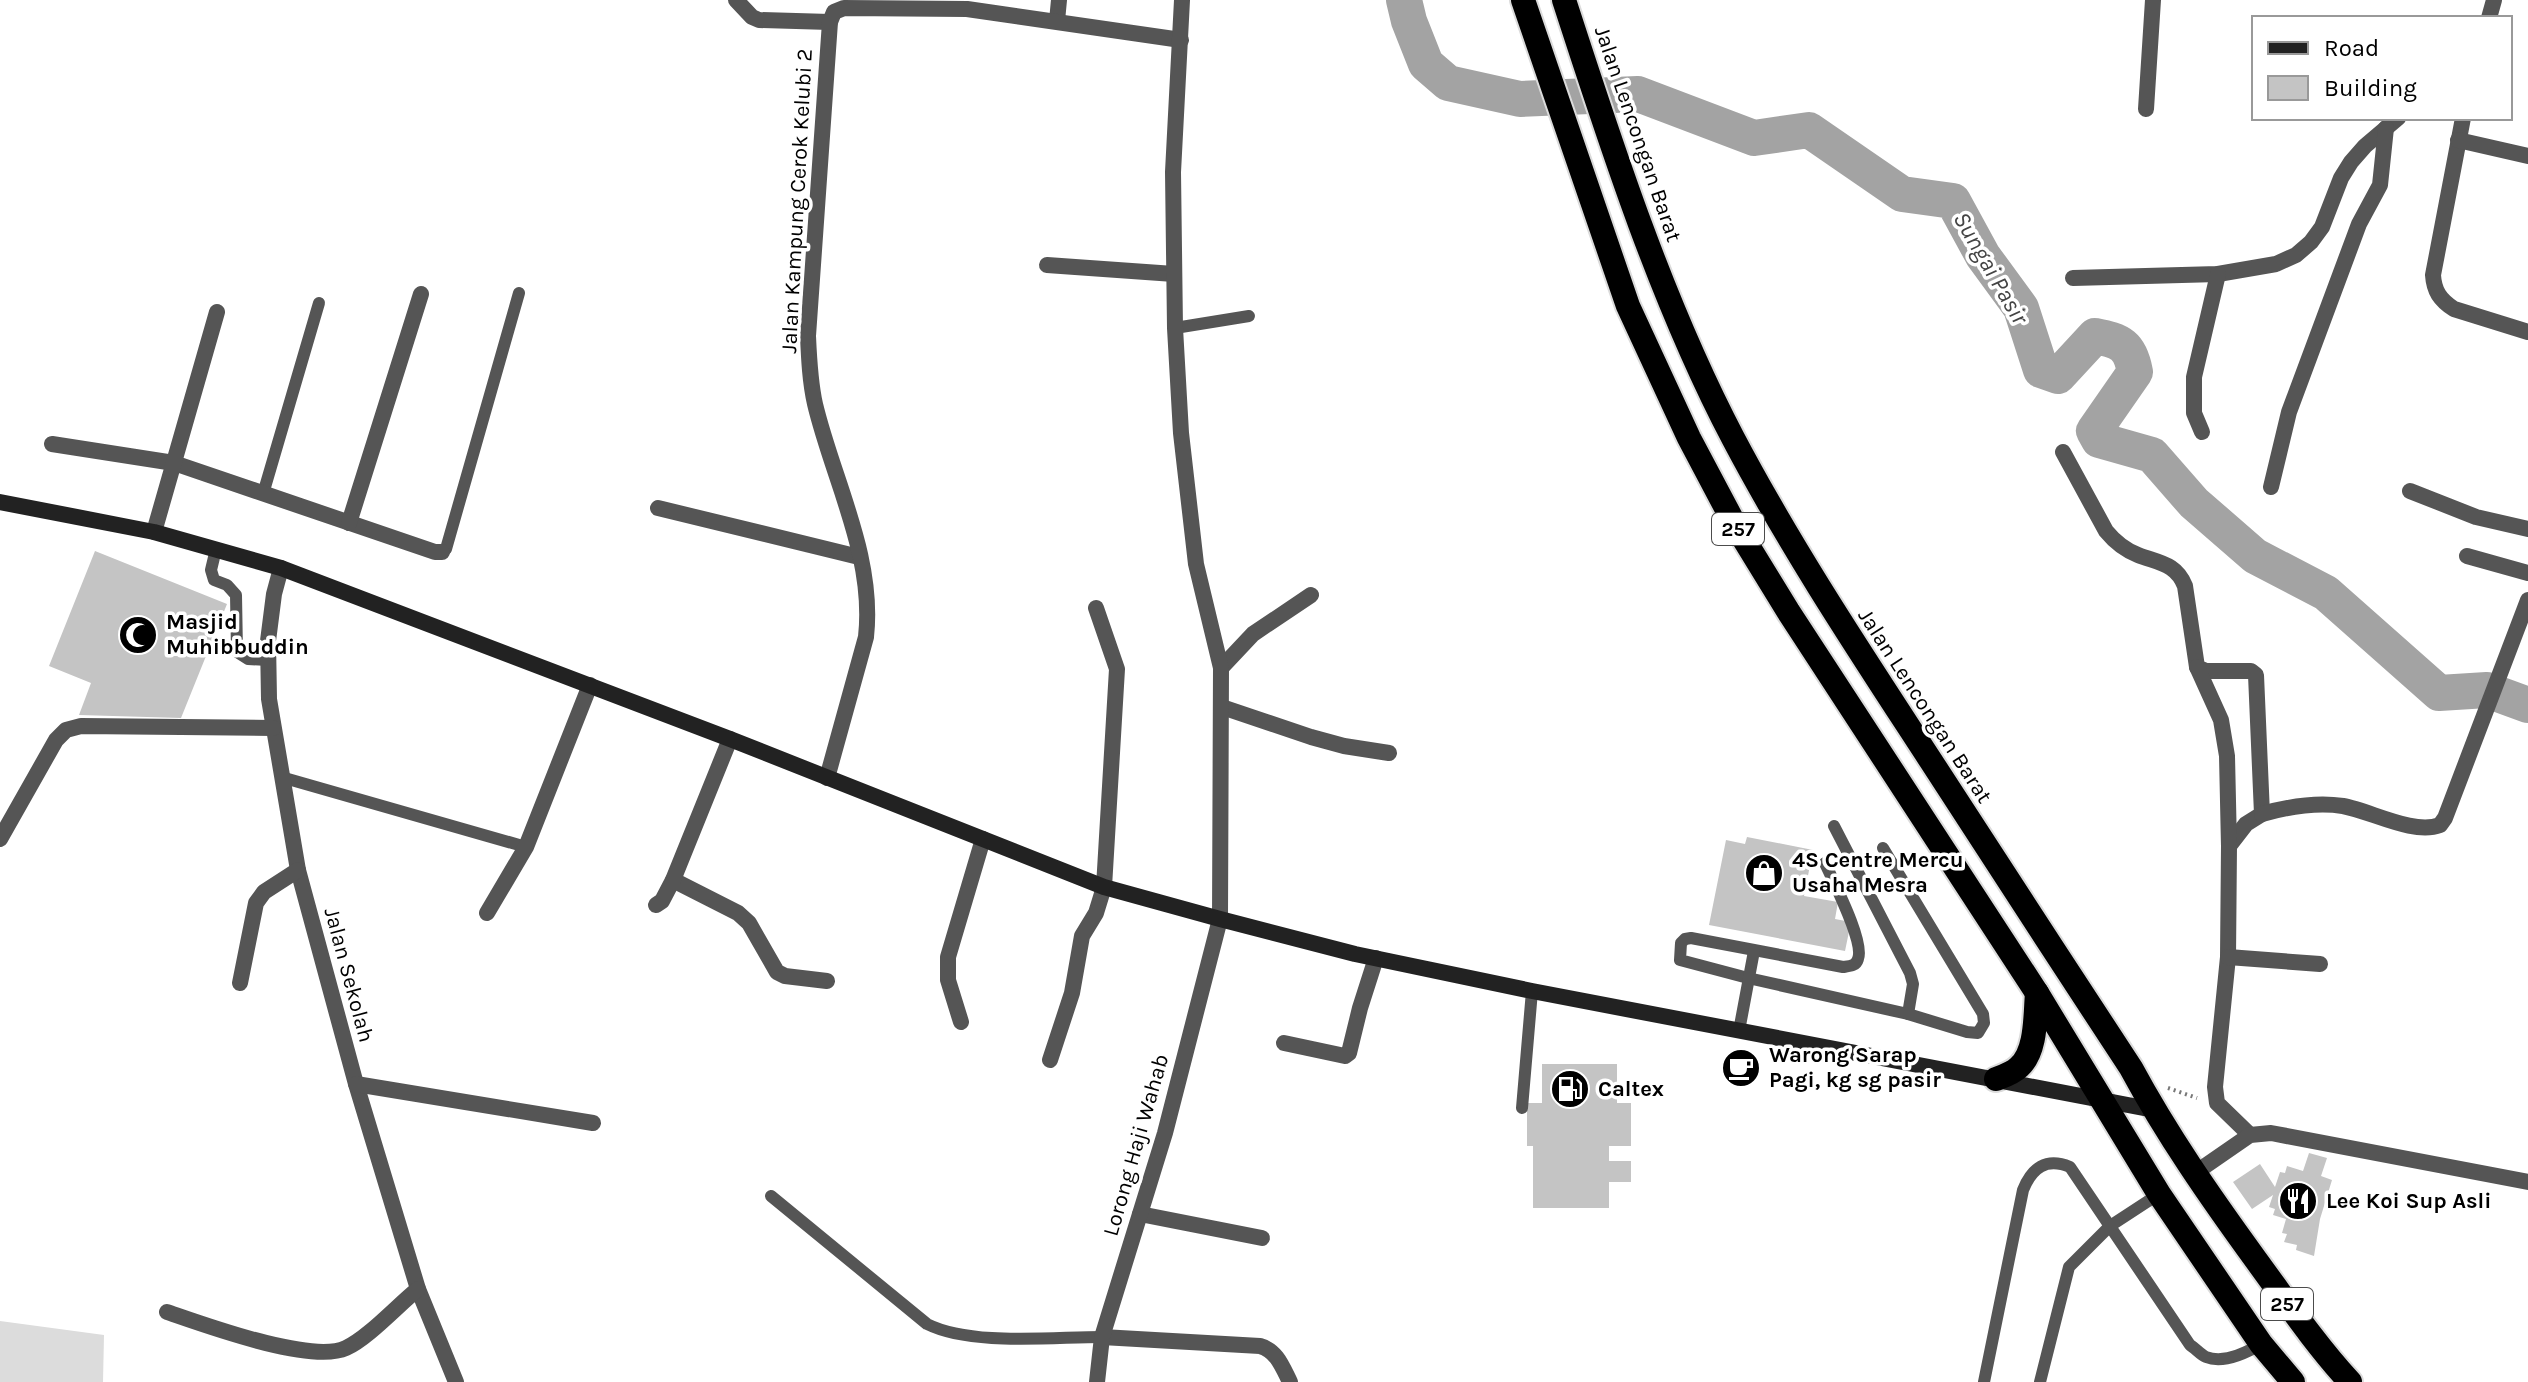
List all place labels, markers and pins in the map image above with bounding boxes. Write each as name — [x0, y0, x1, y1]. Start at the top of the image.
place label: Masjid Muhibbuddin — [166, 609, 309, 660]
mosque icon: Masjid Muhibbuddin — [117, 614, 159, 656]
place label: 4S Centre Mercu Usaha Mesra — [1792, 847, 1964, 898]
shop icon: 4S Centre Mercu Usaha Mesra — [1743, 852, 1785, 894]
place label: Warong Sarap Pagi, kg sg pasir — [1769, 1042, 1941, 1093]
cafe icon: Warong Sarap Pagi, kg sg pasir — [1720, 1047, 1762, 1089]
fuel station icon: Caltex — [1549, 1068, 1591, 1110]
place label: Caltex — [1598, 1076, 1664, 1102]
restaurant icon: Lee Koi Sup Asli — [2277, 1180, 2319, 1222]
place label: Lee Koi Sup Asli — [2326, 1188, 2491, 1214]

